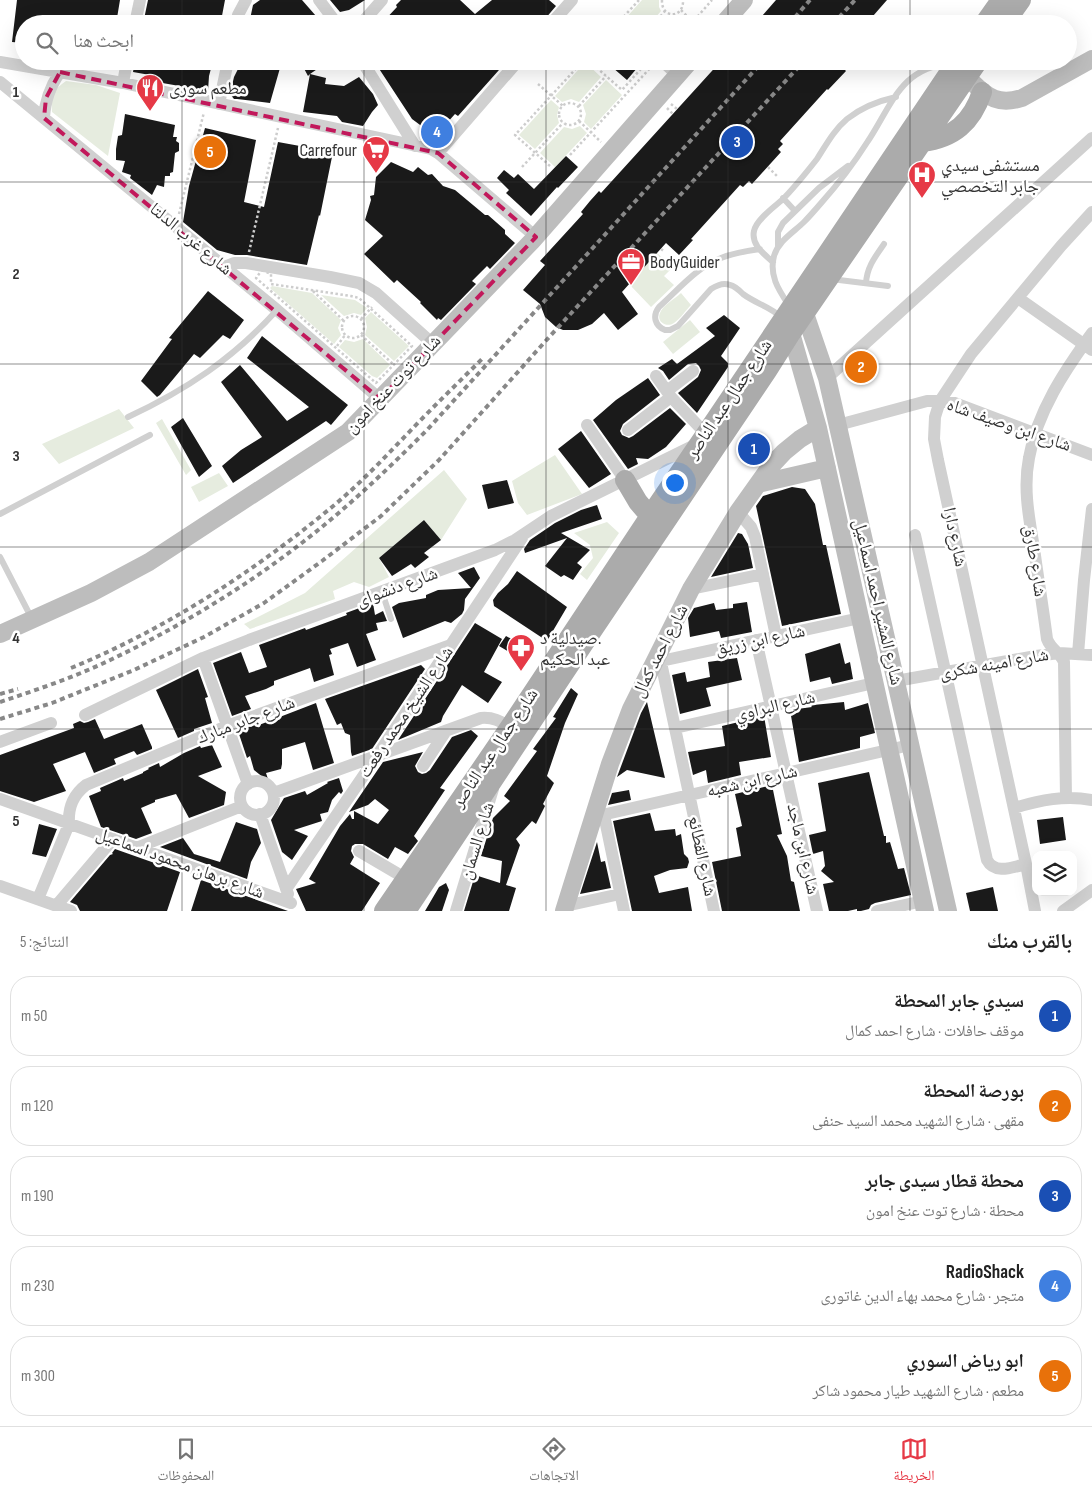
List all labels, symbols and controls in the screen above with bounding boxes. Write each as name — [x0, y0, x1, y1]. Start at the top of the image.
search box — [15, 15, 1077, 70]
icon: search — [33, 29, 61, 57]
text: ابحث هنا — [73, 30, 134, 53]
restaurant icon: مطعم سورى — [135, 73, 165, 112]
place label: مطعم سورى — [169, 78, 247, 100]
text: 1 — [13, 83, 20, 102]
pin: 4 — [421, 113, 453, 151]
pin: 3 — [721, 123, 753, 161]
pin: 5 — [194, 133, 226, 171]
supermarket icon: Carrefour — [361, 135, 391, 174]
place label: Carrefour — [299, 140, 357, 161]
place label: مستشفى سيدي جابر التخصصي — [941, 155, 1040, 200]
hospital icon: مستشفى سيدي جابر التخصصي — [907, 160, 937, 199]
street label: شارع غرب الدلتا — [145, 198, 237, 280]
office icon: BodyGuider — [616, 247, 646, 286]
place label: BodyGuider — [650, 252, 720, 273]
text: 2 — [12, 265, 20, 284]
street label: شارع توت عنخ امون — [341, 330, 446, 438]
street label: شارع جمال عبد الناصر — [681, 335, 777, 463]
pin: 2 — [845, 348, 877, 386]
street label: شارع ابن وصيف شاه — [944, 394, 1074, 456]
pin: 1 — [738, 430, 770, 468]
text: 3 — [12, 447, 20, 466]
your location — [662, 470, 688, 496]
street label: شارع دارا — [938, 505, 972, 569]
street label: شارع المشير احمد اسماعيل — [849, 517, 907, 687]
street label: شارع طارق — [1019, 524, 1051, 598]
street label: شارع دنشواى — [353, 563, 441, 611]
street label: شارع احمد كمال — [628, 601, 692, 701]
street label: شارع ابن زريق — [713, 620, 807, 660]
place label: صيدلية د. عبد الحكيم — [540, 628, 610, 671]
text: 4 — [12, 629, 20, 648]
pharmacy icon: صيدلية د. عبد الحكيم — [506, 633, 536, 672]
street label: شارع الشيخ محمد رفعت — [354, 642, 459, 782]
street label: شارع امينه شكرى — [938, 644, 1050, 684]
street label: شارع جمال عبد الناصر — [447, 684, 543, 812]
street label: شارع البراوي — [733, 687, 818, 729]
street label: شارع جابر مبارك — [194, 692, 298, 748]
street label: شارع ابن شعبه — [705, 760, 799, 802]
street label: شارع السمان — [455, 800, 499, 882]
street label: شارع ابن ماجد — [782, 802, 824, 896]
text: 5 — [12, 812, 20, 831]
street label: شارع القطائع — [682, 814, 721, 898]
street label: شارع برهان محمود اسماعيل — [93, 823, 267, 903]
map controls — [1032, 851, 1077, 896]
button: layers — [1032, 851, 1077, 896]
text: بالقرب منك — [987, 929, 1072, 954]
text: النتائج: 5 — [20, 933, 69, 952]
text: سيدي جابر المحطة — [894, 990, 1024, 1013]
text: 50 m — [21, 1007, 47, 1026]
text: 1 — [1052, 1007, 1058, 1026]
text: موقف حافلات · شارع احمد كمال — [845, 1022, 1024, 1041]
text: بورصة المحطة — [923, 1080, 1024, 1103]
text: 120 m — [21, 1097, 53, 1116]
text: 2 — [1052, 1097, 1059, 1116]
text: مقهى · شارع الشهيد محمد السيد حنفى — [812, 1112, 1024, 1131]
text: محطة قطار سيدى جابر — [865, 1170, 1024, 1193]
text: 190 m — [21, 1187, 54, 1206]
text: 3 — [1051, 1187, 1059, 1206]
text: محطة · شارع توت عنخ امون — [866, 1202, 1024, 1221]
text: RadioShack — [946, 1261, 1024, 1284]
text: 230 m — [21, 1277, 54, 1296]
text: 4 — [1051, 1277, 1059, 1296]
text: متجر · شارع محمد بهاء الدين غاتورى — [820, 1287, 1024, 1306]
text: ابو رياض السوري — [906, 1350, 1024, 1373]
text: 300 m — [21, 1367, 55, 1386]
text: 5 — [1051, 1367, 1059, 1386]
text: مطعم · شارع الشهيد طيار محمود شاكر — [813, 1382, 1024, 1401]
tab: المحفوظات — [157, 1435, 214, 1489]
tab: الاتجاهات — [529, 1435, 579, 1489]
tab: الخريطة — [893, 1435, 935, 1489]

